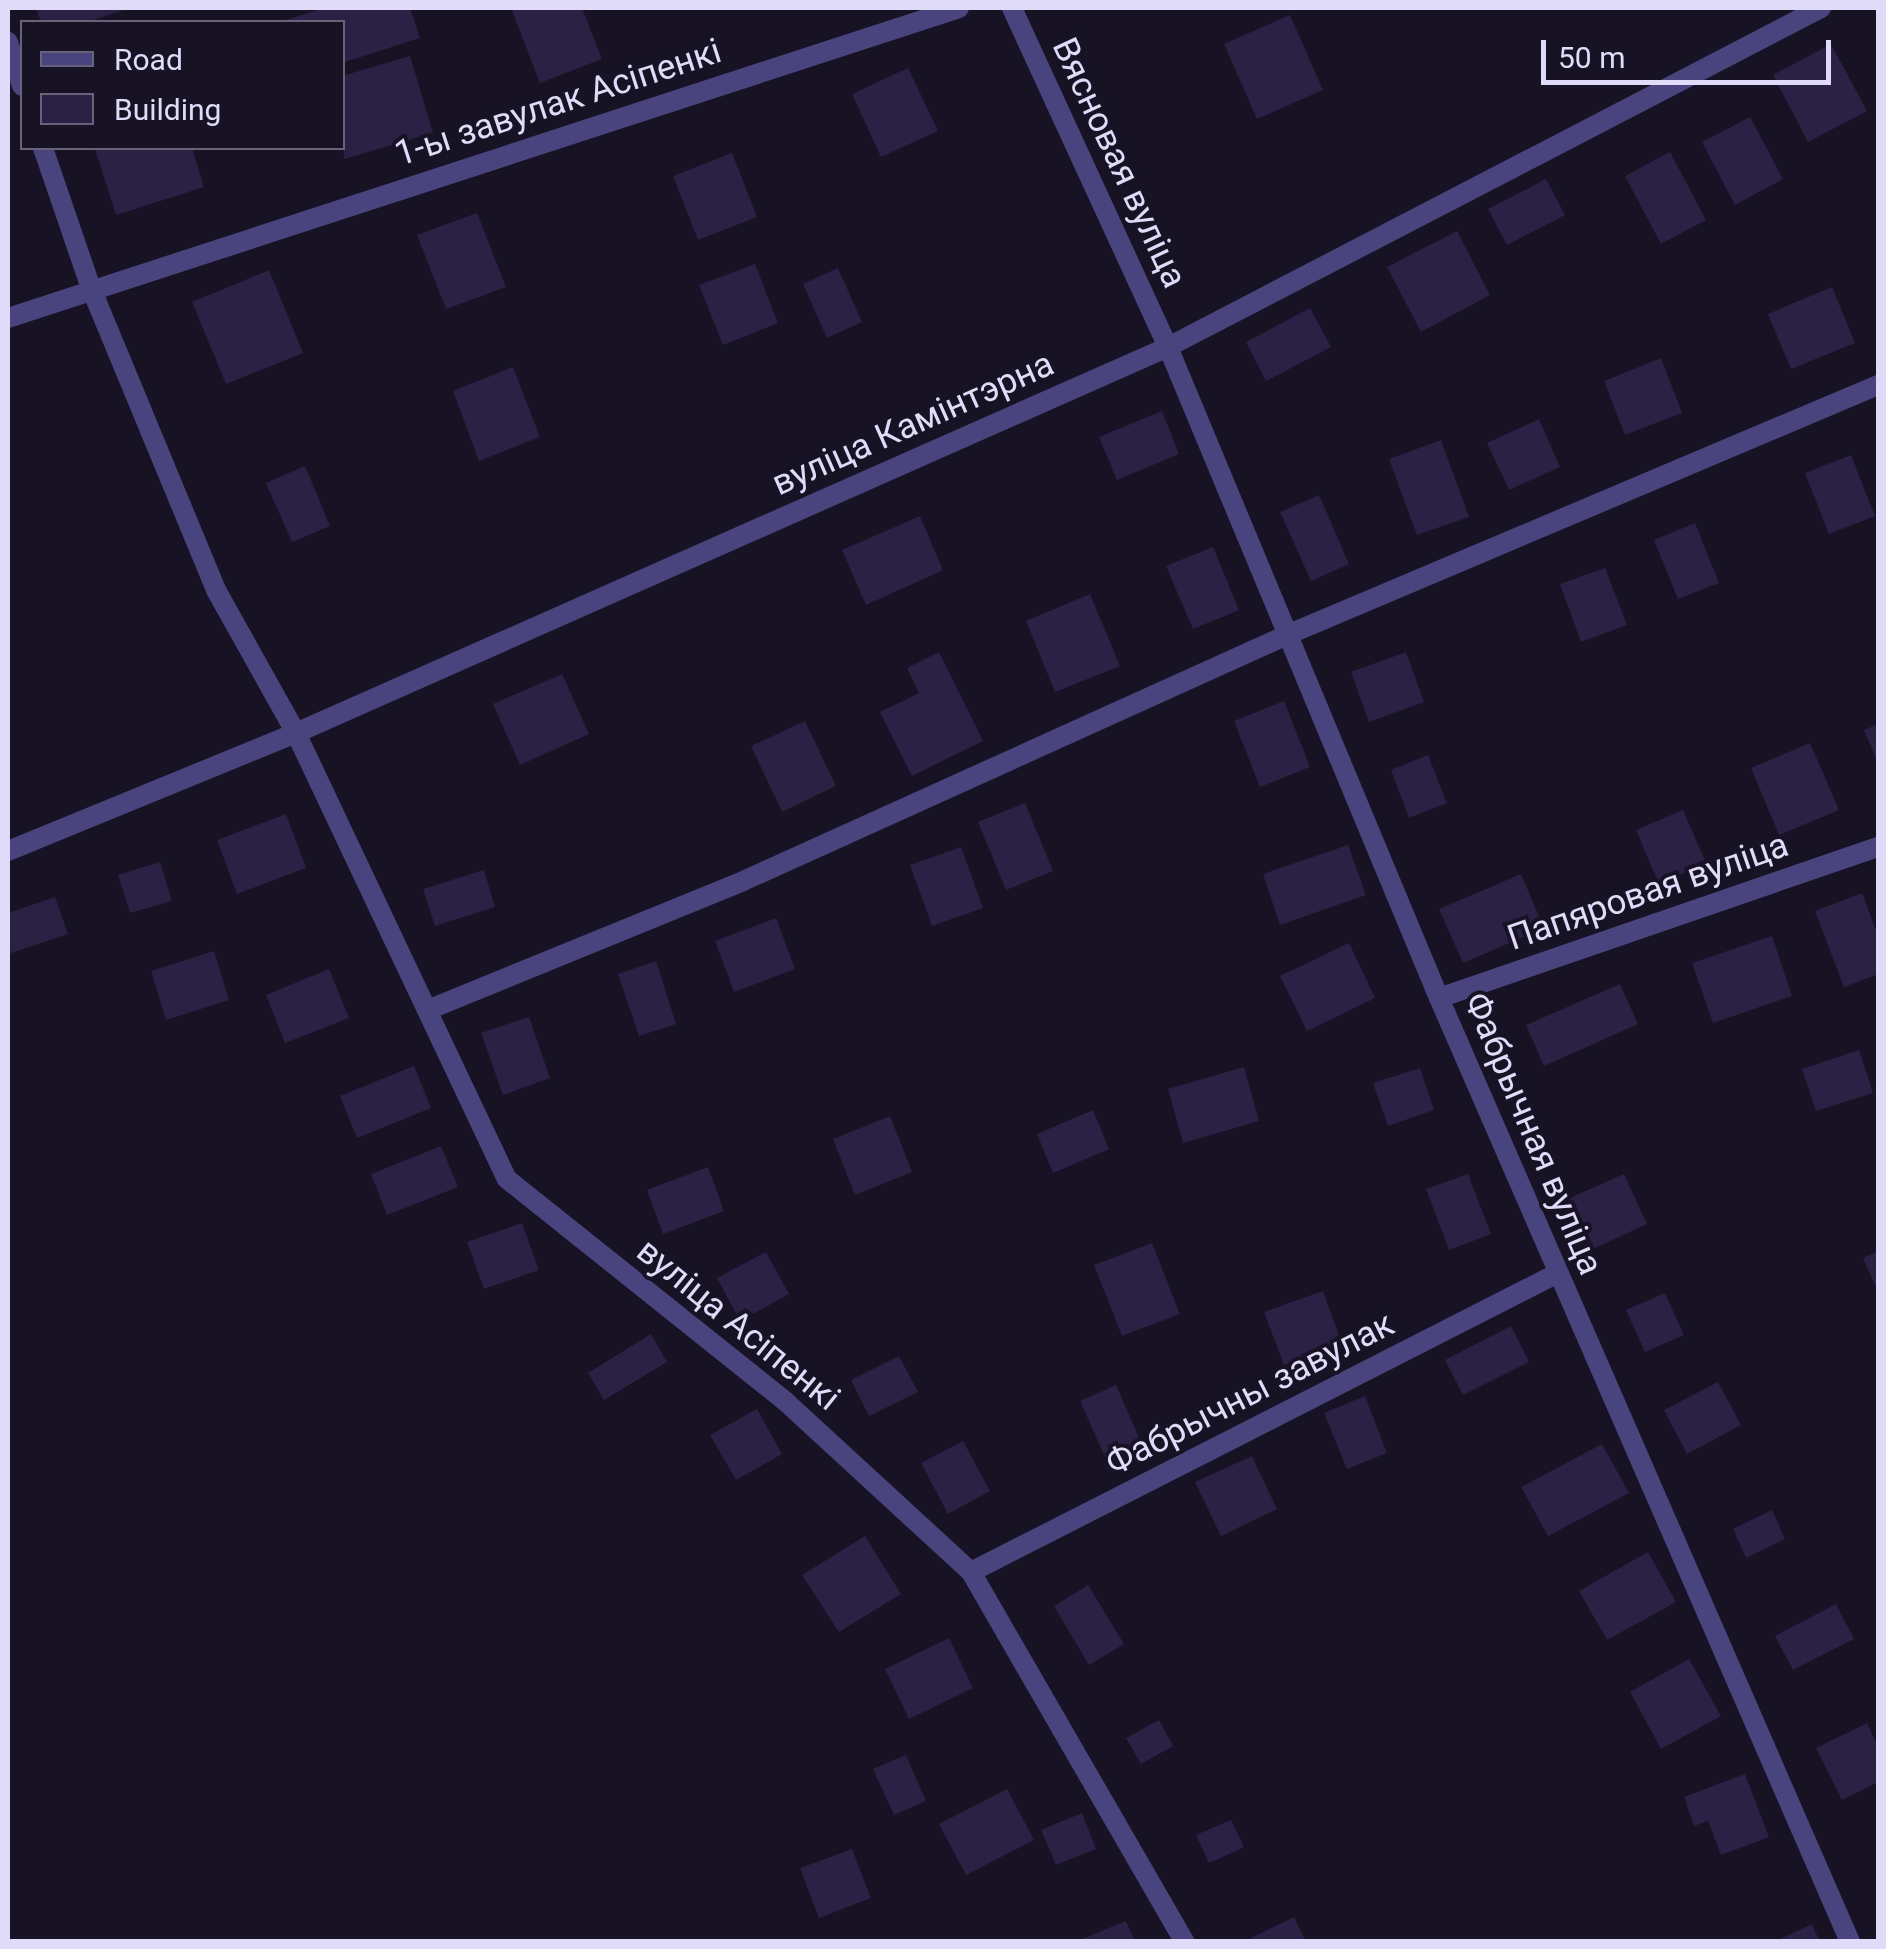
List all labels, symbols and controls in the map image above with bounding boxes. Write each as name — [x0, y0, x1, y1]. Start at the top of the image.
legend — [20, 20, 345, 150]
scale bar — [1546, 20, 1836, 82]
street label: 1-ы завулак Асіпенкі — [390, 30, 726, 176]
street label: Вясновая вуліца — [1043, 31, 1195, 295]
text: 50 m — [1558, 40, 1625, 75]
text: Road — [114, 42, 183, 77]
text: Building — [114, 92, 221, 127]
street label: вуліца Камінтэрна — [766, 343, 1060, 505]
street label: Папяровая вуліца — [1502, 824, 1794, 960]
street label: Фабрычная вуліца — [1455, 987, 1611, 1281]
street label: вуліца Асіпенкі — [628, 1230, 848, 1420]
street label: Фабрычны завулак — [1099, 1303, 1401, 1485]

